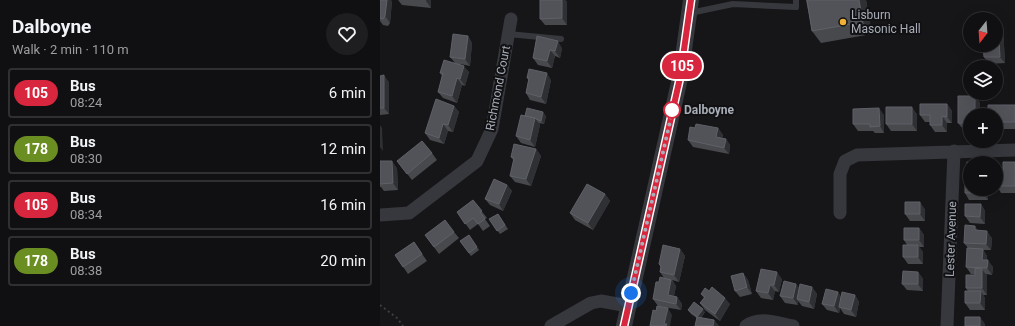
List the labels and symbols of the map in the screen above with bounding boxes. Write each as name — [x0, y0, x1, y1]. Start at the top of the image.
place label: Lisburn Masonic Hall — [851, 8, 921, 36]
north arrow — [963, 12, 1003, 52]
marker: Lisburn Masonic Hall — [838, 17, 848, 27]
street label: Richmond Court — [483, 44, 513, 132]
line badge: 105 — [659, 53, 705, 79]
marker: Dalboyne — [663, 101, 681, 119]
place label: Dalboyne — [684, 103, 735, 117]
street label: Lester Avenue — [943, 201, 959, 277]
your location — [621, 283, 641, 303]

